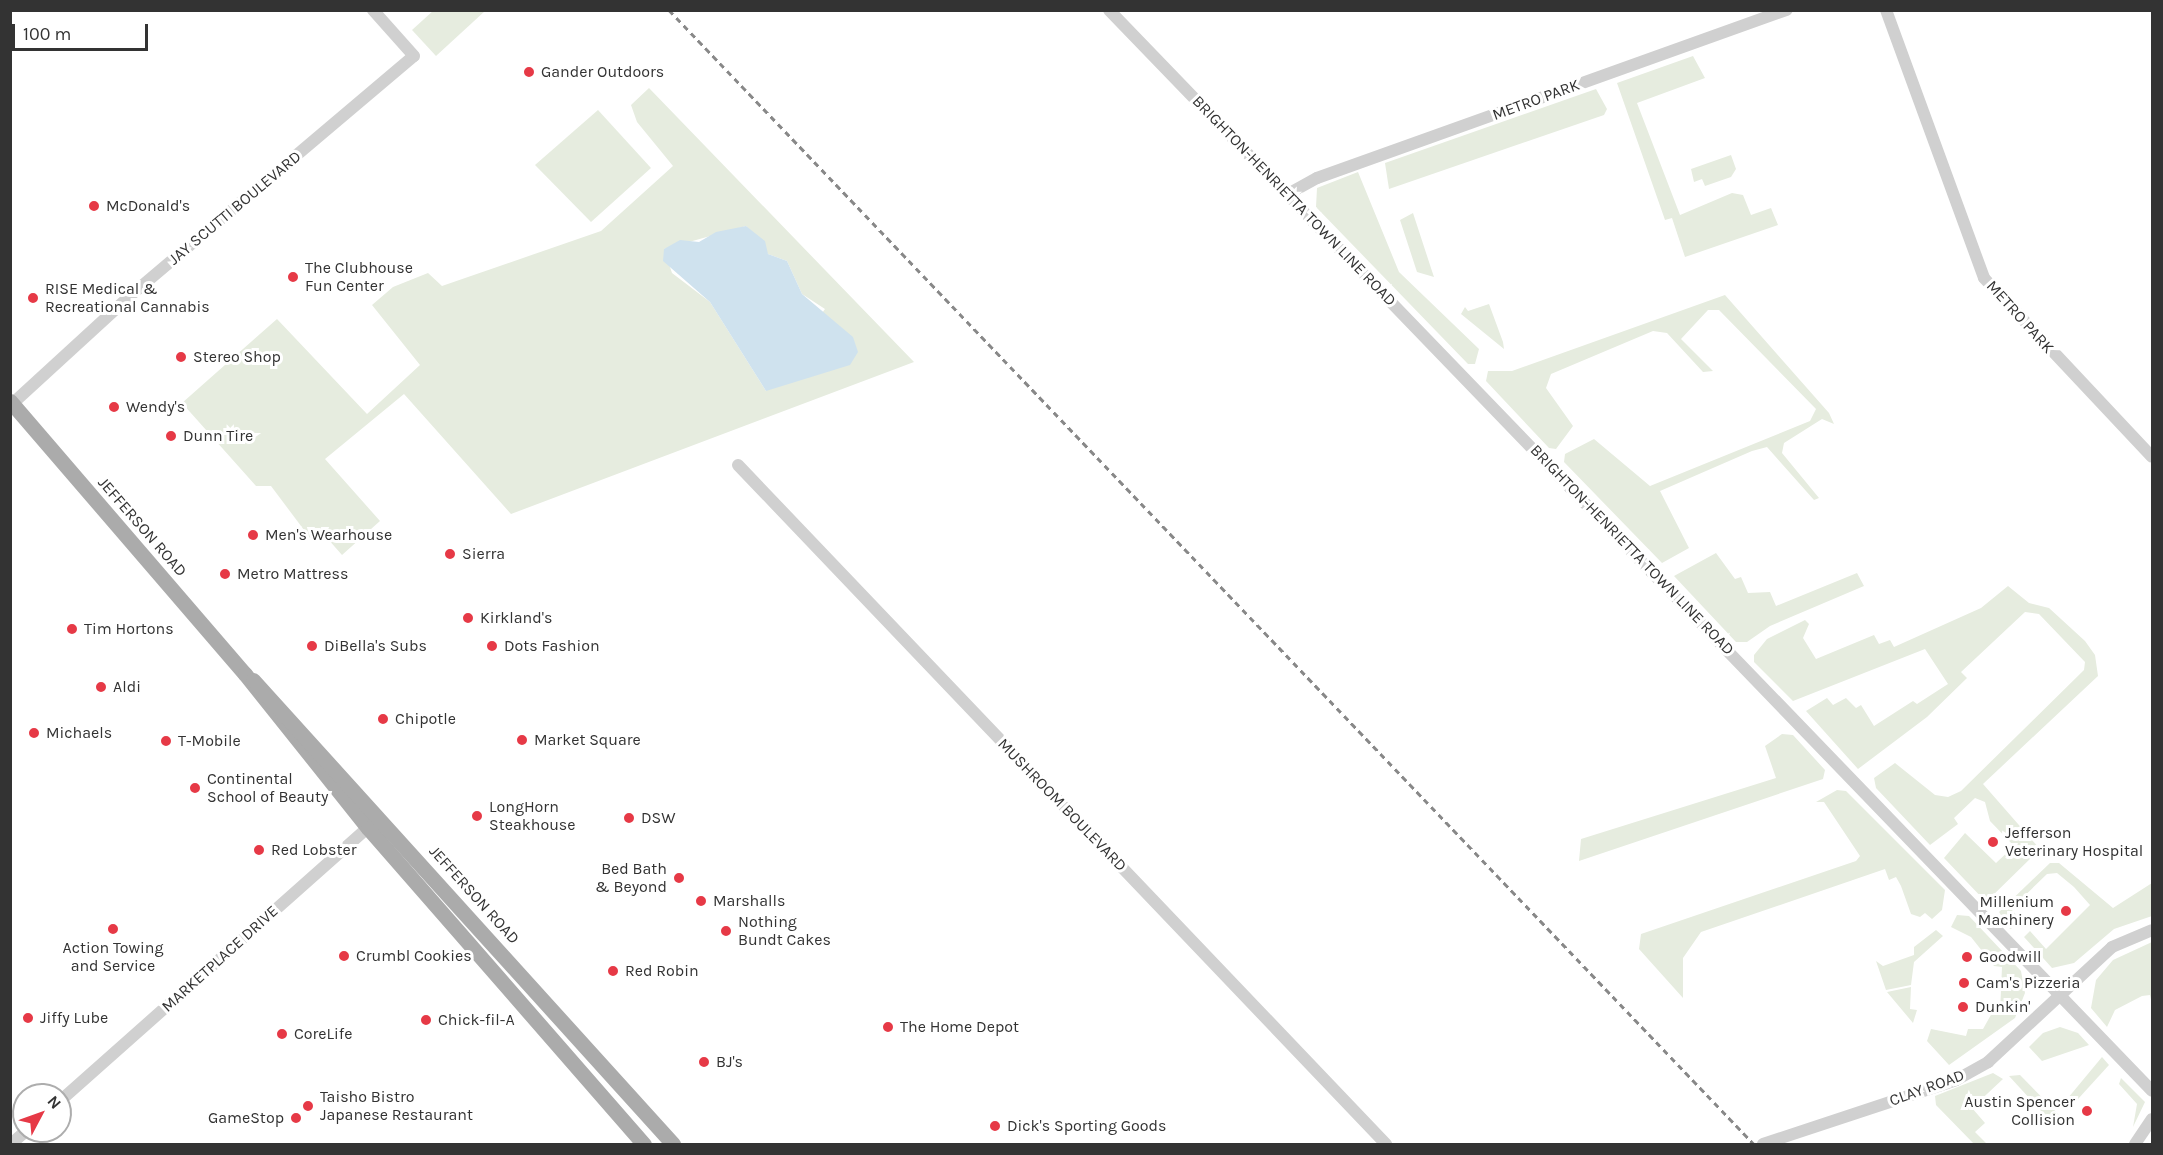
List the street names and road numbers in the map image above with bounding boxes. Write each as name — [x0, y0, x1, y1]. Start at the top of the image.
street label: METRO PARK — [1490, 75, 1582, 125]
street label: BRIGHTON-HENRIETTA TOWN LINE ROAD — [1188, 92, 1400, 310]
street label: JAY SCUTTI BOULEVARD — [165, 147, 305, 269]
street label: METRO PARK — [1982, 277, 2058, 357]
street label: BRIGHTON-HENRIETTA TOWN LINE ROAD — [1526, 441, 1738, 659]
street label: JEFFERSON ROAD — [94, 473, 190, 581]
street label: MUSHROOM BOULEVARD — [993, 735, 1131, 875]
street label: JEFFERSON ROAD — [425, 842, 523, 948]
street label: MARKETPLACE DRIVE — [158, 902, 282, 1016]
street label: CLAY ROAD — [1887, 1066, 1967, 1110]

